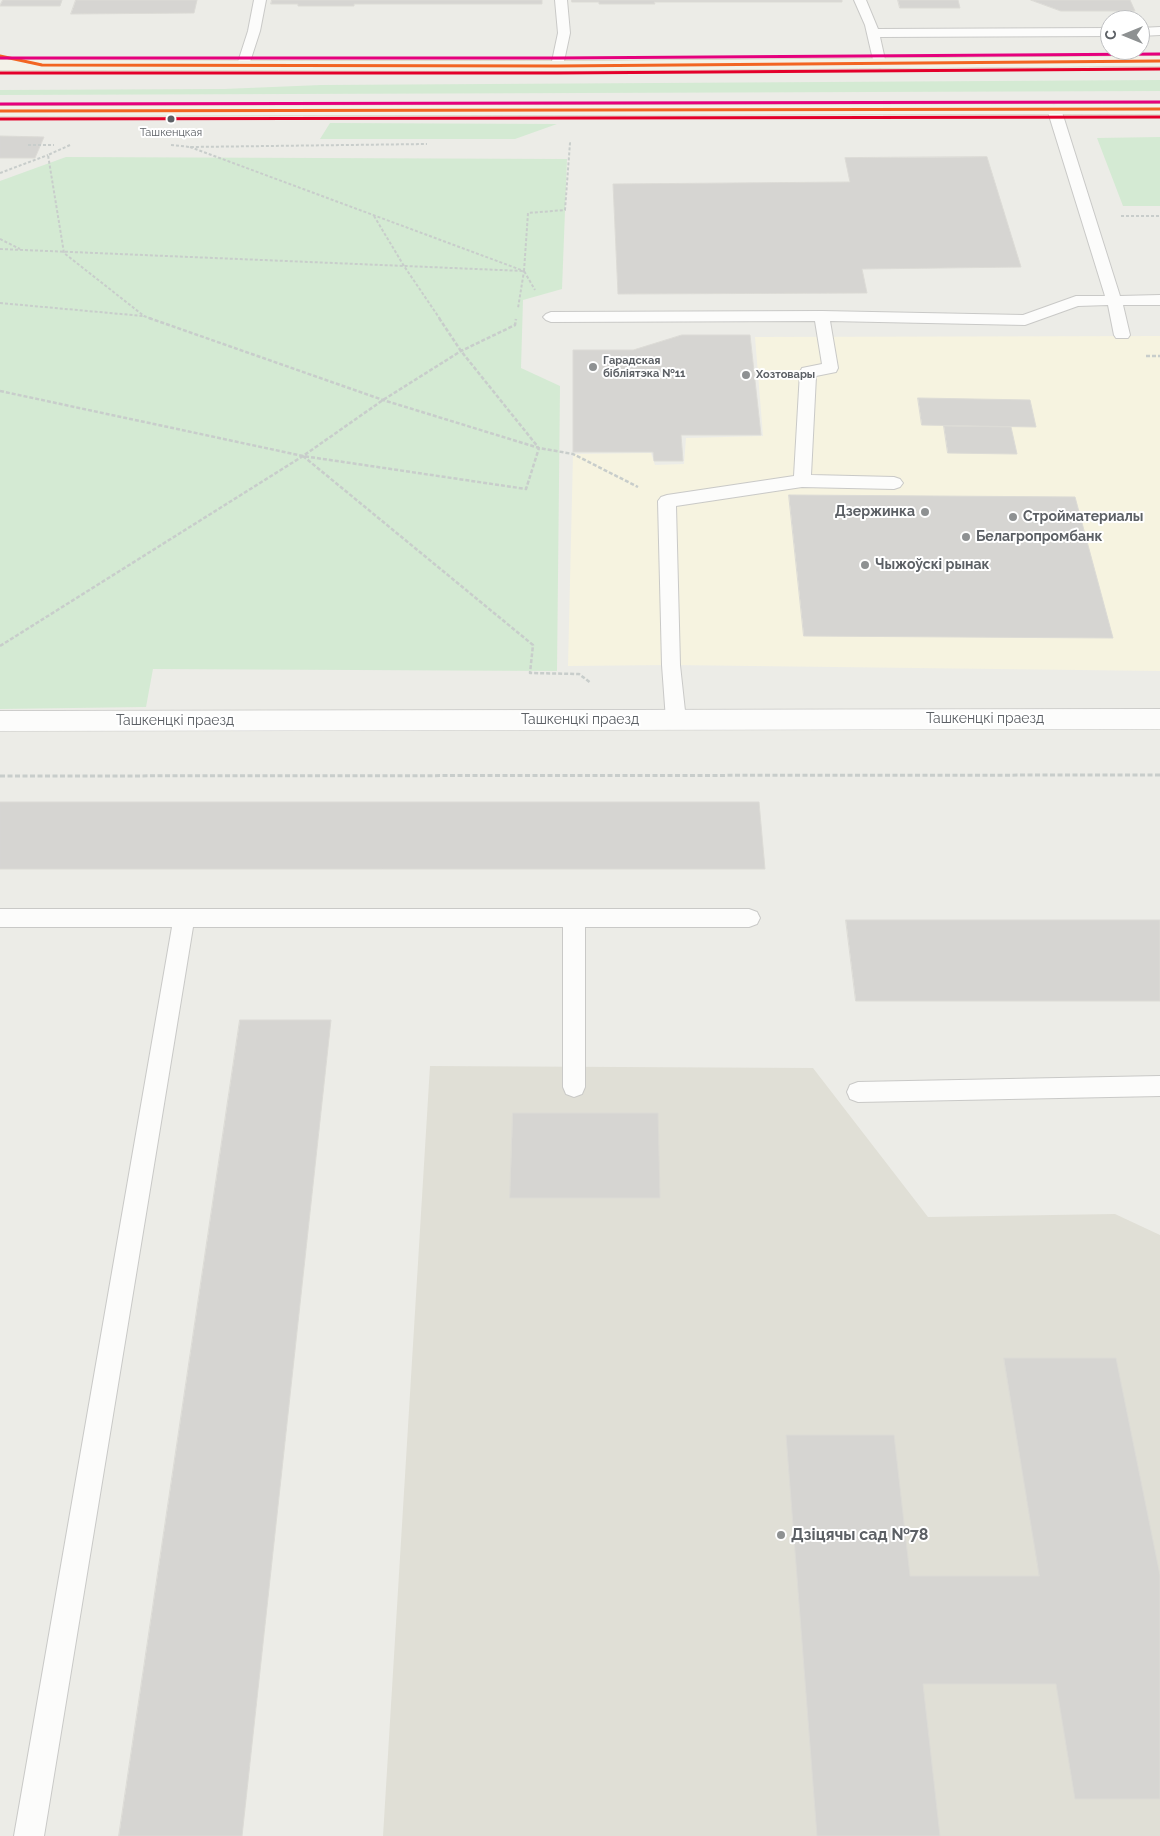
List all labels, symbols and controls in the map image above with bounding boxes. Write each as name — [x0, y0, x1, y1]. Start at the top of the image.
north arrow — [1100, 10, 1150, 60]
text: С — [1103, 30, 1119, 40]
marker: Ташкенцкая — [166, 114, 176, 124]
place label: Ташкенцкая — [140, 126, 202, 140]
place label: Гарадская бібліятэка №11 — [603, 354, 686, 380]
marker: Гарадская бібліятэка №11 — [587, 361, 599, 373]
place label: Хозтовары — [756, 368, 815, 382]
marker: Хозтовары — [740, 369, 752, 381]
place label: Дзержинка — [835, 504, 915, 520]
marker: Дзержинка — [919, 506, 931, 518]
place label: Стройматериалы — [1023, 509, 1143, 525]
marker: Стройматериалы — [1007, 511, 1019, 523]
place label: Белагропромбанк — [976, 529, 1102, 545]
marker: Белагропромбанк — [960, 531, 972, 543]
place label: Чыжоўскі рынак — [875, 557, 990, 573]
marker: Чыжоўскі рынак — [859, 559, 871, 571]
street label: Ташкенцкі праезд — [926, 711, 1044, 727]
street label: Ташкенцкі праезд — [521, 712, 639, 728]
street label: Ташкенцкі праезд — [116, 713, 234, 729]
place label: Дзіцячы сад №78 — [791, 1525, 928, 1545]
marker: Дзіцячы сад №78 — [775, 1529, 787, 1541]

